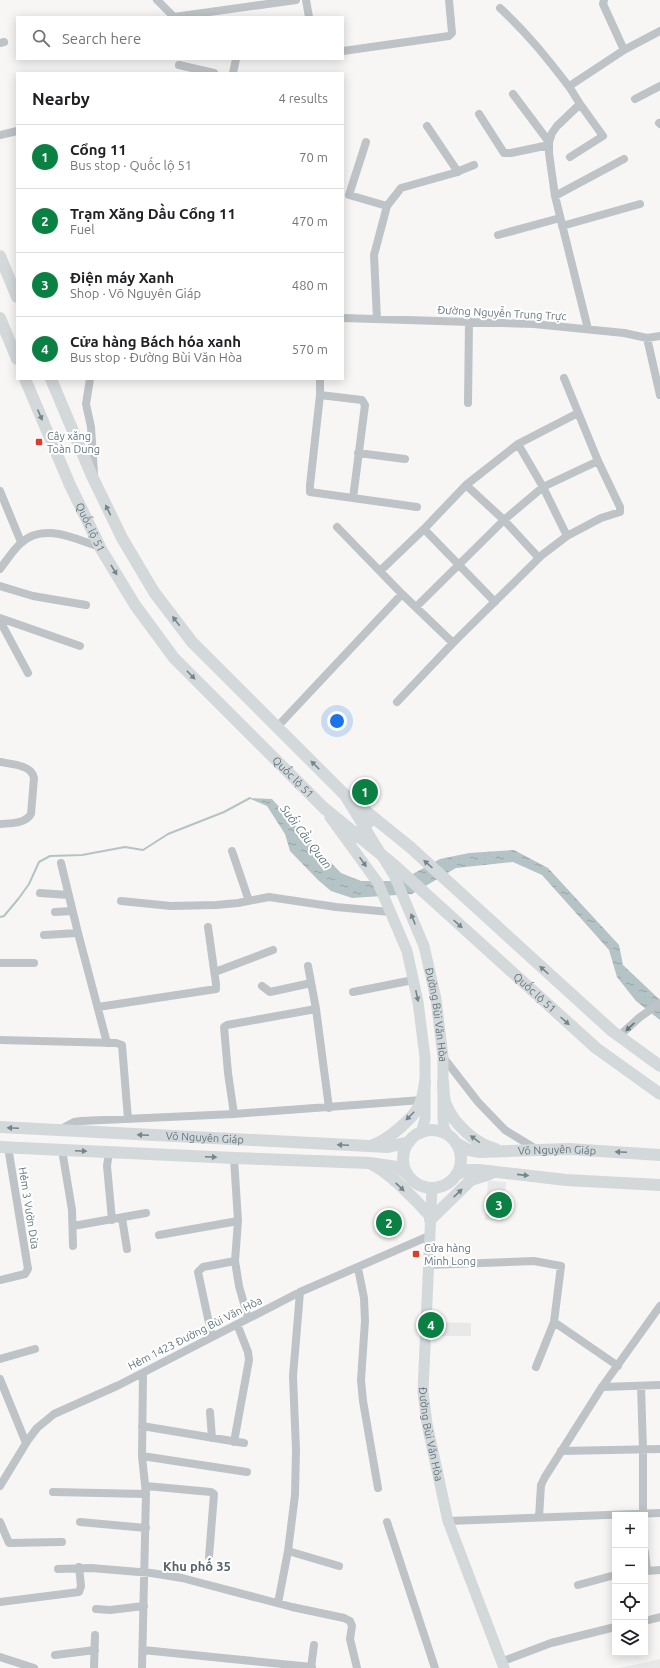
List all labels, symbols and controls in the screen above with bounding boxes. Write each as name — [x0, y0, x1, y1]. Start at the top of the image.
search box — [16, 16, 344, 60]
icon: search — [30, 27, 52, 49]
text: Search here — [62, 30, 141, 47]
text: Nearby — [32, 89, 90, 108]
text: 4 results — [278, 91, 328, 105]
text: Cổng 11 — [70, 141, 127, 158]
text: 1 — [41, 150, 49, 164]
text: 70 m — [299, 150, 328, 164]
text: Bus stop · Quốc lộ 51 — [70, 158, 192, 172]
text: Trạm Xăng Dầu Cổng 11 — [70, 205, 236, 222]
text: 2 — [41, 214, 49, 228]
text: 470 m — [292, 214, 328, 228]
text: Fuel — [70, 222, 95, 236]
text: Điện máy Xanh — [70, 269, 174, 286]
text: 3 — [41, 278, 49, 292]
text: 480 m — [292, 278, 328, 292]
text: Shop · Võ Nguyên Giáp — [70, 286, 201, 300]
street label: Đường Nguyễn Trung Trực — [437, 303, 567, 323]
text: Cửa hàng Bách hóa xanh — [70, 333, 241, 350]
text: 4 — [41, 342, 49, 356]
text: 570 m — [292, 342, 328, 356]
text: Bus stop · Đường Bùi Văn Hòa — [70, 350, 242, 364]
one-way arrow — [37, 409, 44, 421]
place label: Cây xăng Toàn Dung — [47, 430, 100, 455]
marker: Cây xăng Toàn Dung — [34, 437, 44, 447]
street label: Quốc lộ 51 — [73, 501, 107, 554]
one-way arrow — [105, 505, 112, 516]
one-way arrow — [110, 564, 117, 576]
one-way arrow — [172, 616, 180, 626]
one-way arrow — [186, 670, 196, 680]
your location — [327, 711, 347, 731]
street label: Quốc lộ 51 — [270, 754, 316, 800]
one-way arrow — [310, 760, 320, 770]
pin: 1 — [352, 777, 378, 807]
water label: Suối Cầu Quan — [278, 801, 335, 871]
one-way arrow — [359, 857, 367, 868]
one-way arrow — [423, 860, 432, 869]
one-way arrow — [409, 913, 416, 925]
one-way arrow — [453, 919, 463, 928]
one-way arrow — [539, 965, 549, 974]
street label: Đường Bùi Văn Hòa — [423, 966, 449, 1062]
street label: Quốc lộ 51 — [511, 970, 559, 1015]
one-way arrow — [414, 990, 420, 1003]
one-way arrow — [560, 1016, 570, 1025]
one-way arrow — [625, 1022, 634, 1031]
one-way arrow — [405, 1111, 415, 1121]
one-way arrow — [6, 1125, 19, 1131]
street label: Võ Nguyên Giáp — [165, 1130, 244, 1146]
one-way arrow — [137, 1131, 149, 1138]
one-way arrow — [469, 1135, 480, 1143]
one-way arrow — [337, 1141, 349, 1148]
street label: Võ Nguyên Giáp — [518, 1143, 596, 1157]
one-way arrow — [75, 1147, 87, 1154]
one-way arrow — [615, 1149, 627, 1156]
one-way arrow — [205, 1154, 218, 1160]
street label: Hẻm 3 Vườn Dừa — [17, 1166, 41, 1250]
one-way arrow — [517, 1172, 529, 1179]
one-way arrow — [395, 1182, 405, 1192]
one-way arrow — [453, 1188, 463, 1197]
pin: 3 — [486, 1190, 512, 1220]
pin: 2 — [376, 1208, 402, 1238]
place label: Cửa hàng Minh Long — [424, 1242, 476, 1267]
marker: Cửa hàng Minh Long — [411, 1249, 421, 1259]
street label: Hẻm 1423 Đường Bùi Văn Hòa — [126, 1294, 264, 1372]
pin: 4 — [418, 1310, 444, 1340]
street label: Đường Bùi Văn Hòa — [417, 1387, 445, 1482]
map controls — [612, 1512, 648, 1656]
button: + — [612, 1512, 648, 1548]
button: − — [612, 1548, 648, 1584]
district label: Khu phố 35 — [163, 1557, 231, 1573]
button: locate — [612, 1584, 648, 1620]
button: layers — [612, 1620, 648, 1656]

